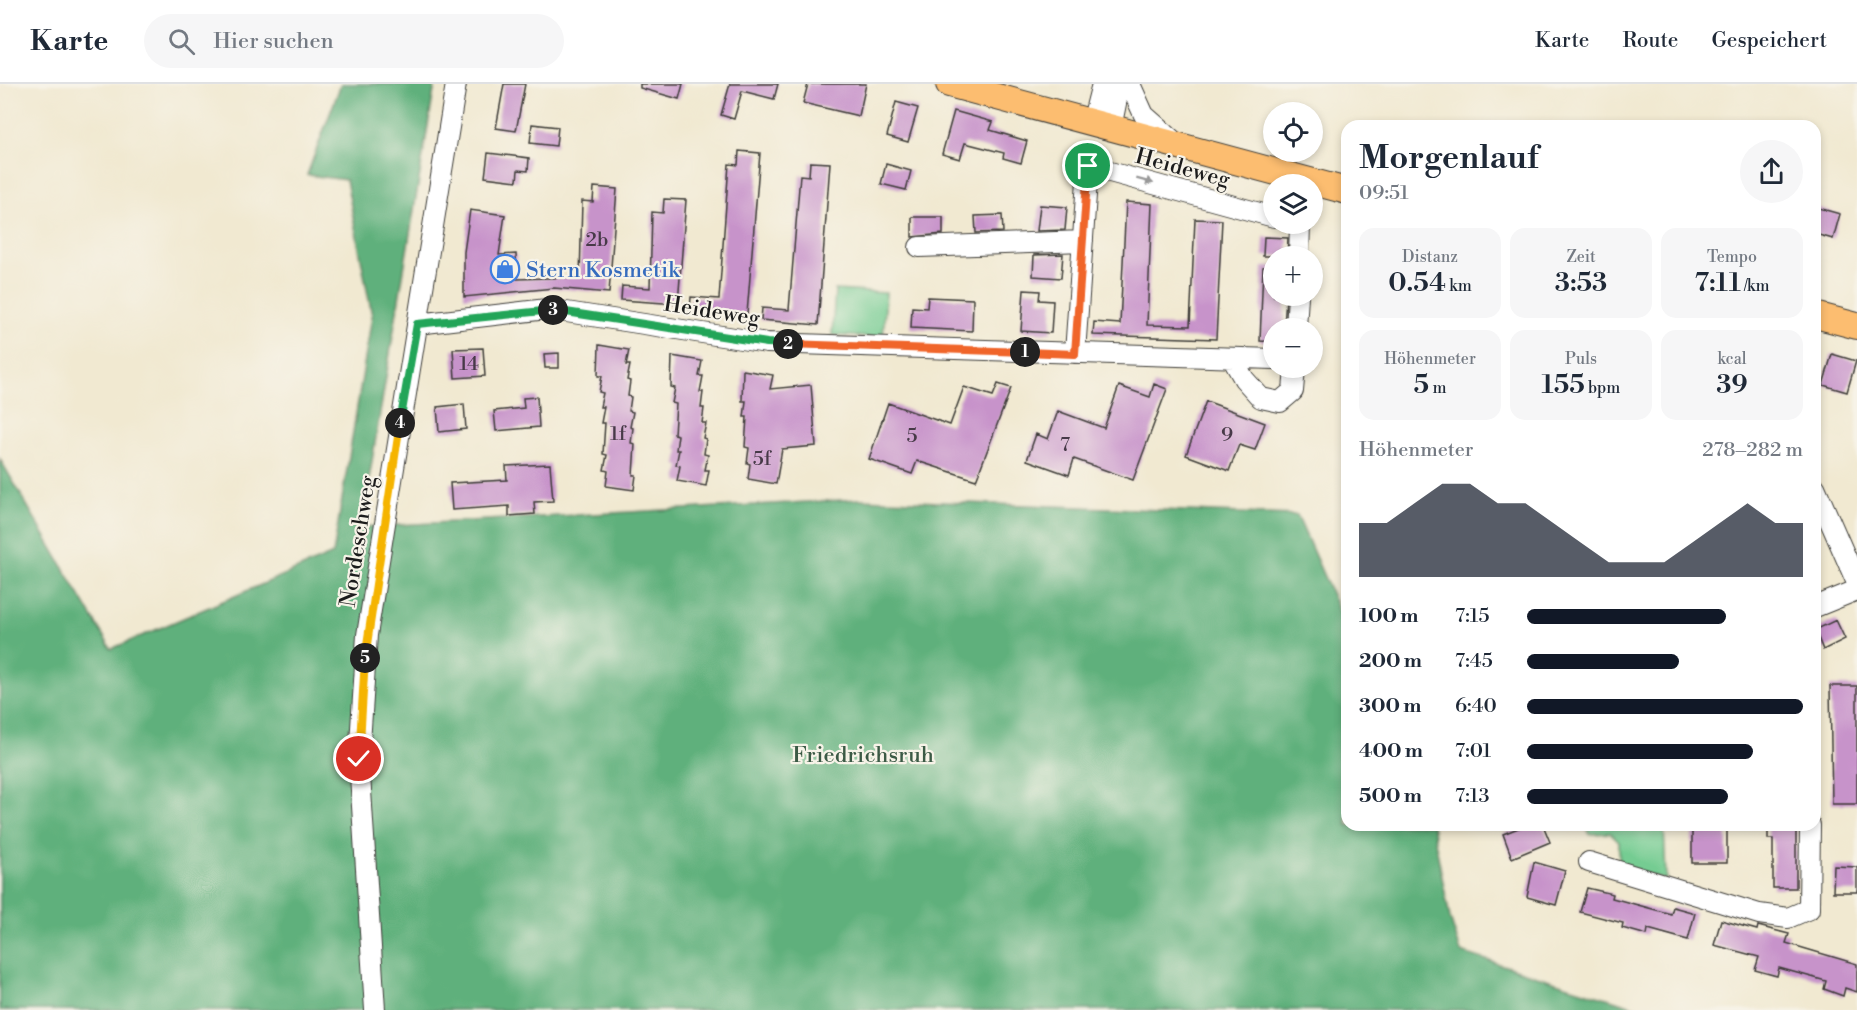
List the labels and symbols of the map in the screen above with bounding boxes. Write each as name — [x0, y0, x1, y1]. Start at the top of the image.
pin — [1062, 140, 1113, 191]
street label: Heideweg — [1132, 143, 1234, 194]
one-way arrow — [1136, 177, 1154, 187]
house number: 2b — [586, 228, 608, 253]
shop icon: Stern Kosmetik — [489, 253, 521, 285]
place label: Stern Kosmetik — [526, 257, 681, 284]
street label: Heideweg — [662, 291, 762, 333]
pin: 3 — [538, 295, 568, 325]
pin: 2 — [773, 329, 803, 359]
pin: 1 — [1010, 337, 1040, 367]
house number: 14 — [459, 352, 479, 377]
pin: 4 — [385, 408, 415, 438]
house number: 1f — [610, 422, 627, 447]
house number: 9 — [1221, 423, 1233, 448]
house number: 5 — [906, 424, 918, 449]
house number: 7 — [1060, 433, 1070, 458]
house number: 5f — [753, 447, 772, 472]
street label: Nordeschweg — [335, 473, 382, 609]
pin: 5 — [350, 643, 380, 673]
pin — [333, 733, 384, 784]
park label: Friedrichsruh — [792, 742, 934, 769]

